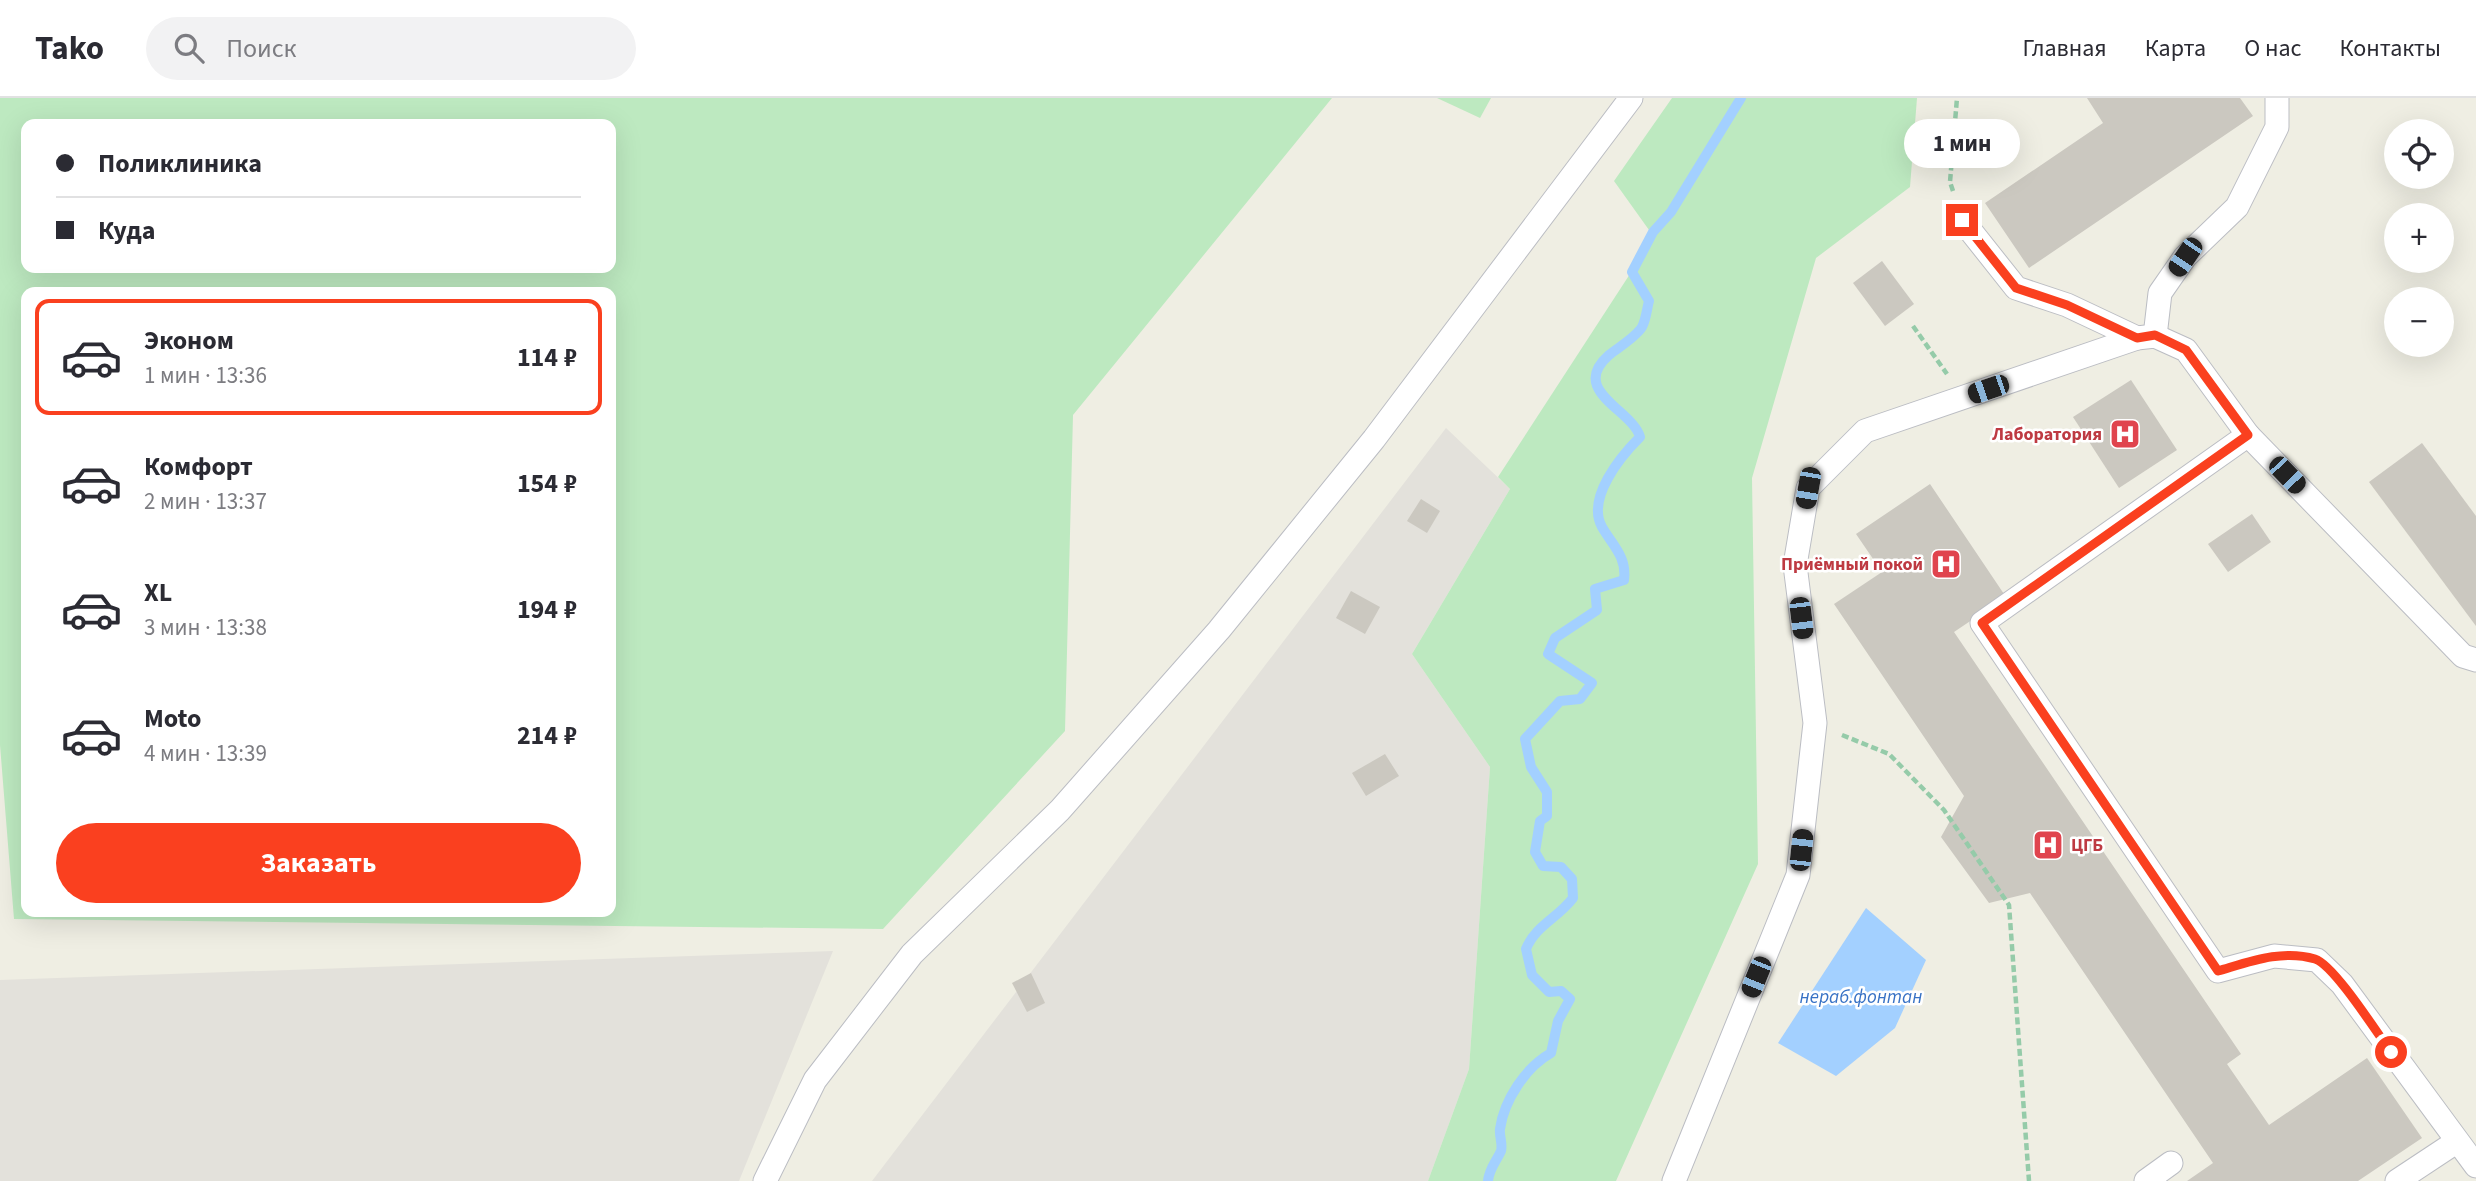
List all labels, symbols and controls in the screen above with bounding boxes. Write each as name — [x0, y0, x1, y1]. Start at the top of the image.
search box — [146, 17, 636, 80]
text: Tako — [35, 25, 104, 72]
icon: search — [170, 29, 208, 67]
text: Поиск — [226, 30, 296, 67]
text: Главная — [2022, 31, 2107, 66]
text: Карта — [2145, 31, 2206, 66]
text: О нас — [2244, 31, 2301, 66]
text: Контакты — [2339, 31, 2441, 66]
callout: 1 мин — [1904, 118, 2020, 167]
map controls — [2384, 119, 2454, 357]
button: locate — [2384, 119, 2454, 189]
text: 1 мин — [1933, 127, 1991, 160]
text: Поликлиника — [98, 145, 262, 182]
button: + — [2384, 203, 2454, 273]
route end — [1946, 204, 1978, 236]
text: Куда — [98, 212, 156, 249]
car — [2165, 234, 2206, 280]
button: − — [2384, 287, 2454, 357]
text: Эконом — [144, 322, 234, 359]
icon: car — [60, 326, 123, 389]
text: 114 ₽ — [517, 339, 577, 376]
text: 1 мин · 13:36 — [144, 359, 267, 392]
car — [1965, 372, 2012, 406]
hospital icon: Лаборатория — [2108, 417, 2142, 451]
place label: Лаборатория — [1991, 422, 2102, 447]
text: Комфорт — [144, 448, 253, 485]
icon: car — [60, 452, 123, 515]
car — [2265, 453, 2310, 497]
text: 154 ₽ — [517, 465, 577, 502]
car — [1795, 465, 1822, 511]
text: 2 мин · 13:37 — [144, 485, 267, 518]
hospital icon: Приёмный покой — [1929, 547, 1963, 581]
place label: Приёмный покой — [1781, 552, 1923, 577]
text: XL — [144, 574, 172, 611]
icon: car — [60, 578, 123, 641]
text: 194 ₽ — [517, 591, 577, 628]
car — [1789, 596, 1814, 640]
text: 3 мин · 13:38 — [144, 611, 267, 644]
text: Moto — [144, 700, 201, 737]
icon: car — [60, 704, 123, 767]
text: 214 ₽ — [517, 717, 577, 754]
text: 4 мин · 13:39 — [144, 737, 267, 770]
button: Заказать — [56, 823, 581, 903]
car — [1789, 828, 1814, 872]
hospital icon: ЦГБ — [2031, 828, 2065, 862]
place label: ЦГБ — [2071, 833, 2103, 858]
car — [1739, 954, 1774, 1000]
water label: нераб.фонтан — [1800, 984, 1922, 1011]
route start — [2375, 1036, 2407, 1068]

